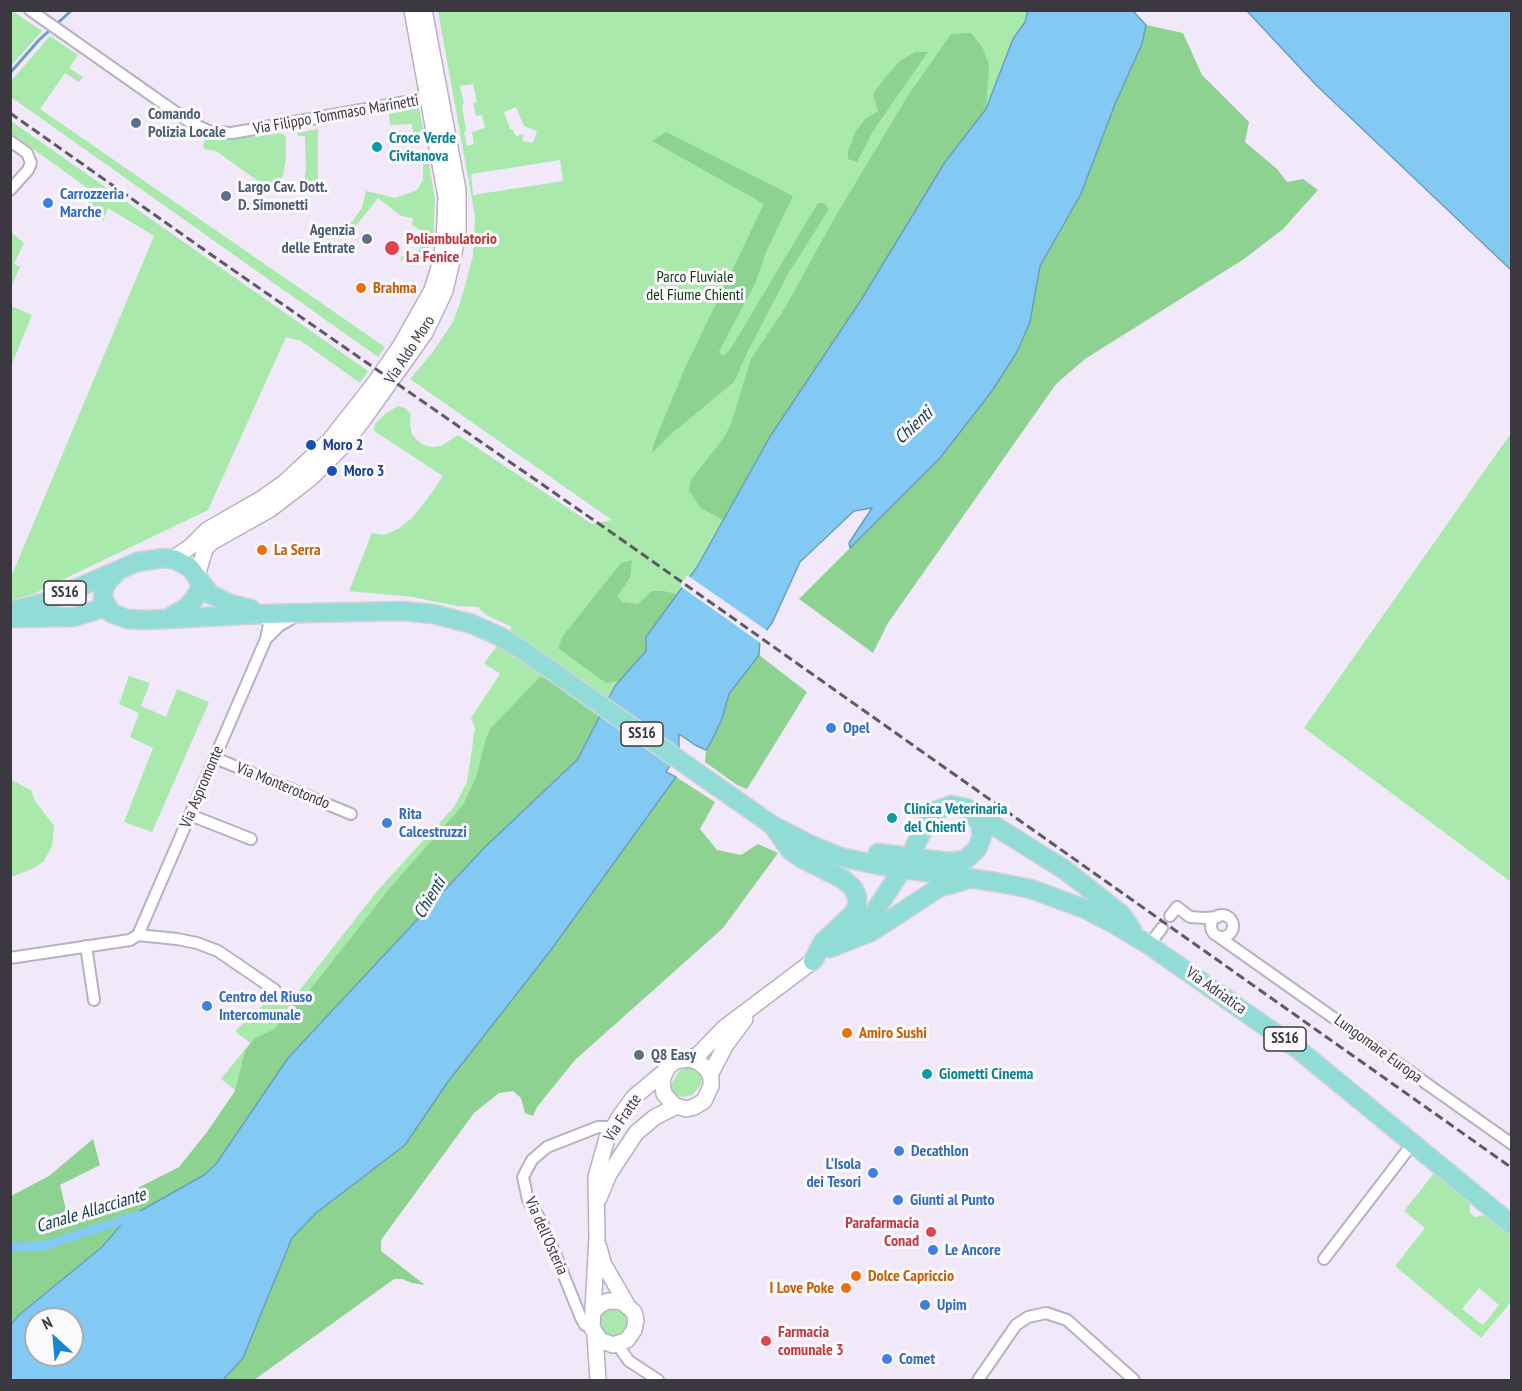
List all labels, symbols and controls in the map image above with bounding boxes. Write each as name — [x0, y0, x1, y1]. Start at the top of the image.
street label: Via Filippo Tommaso Marinetti — [252, 91, 420, 139]
place label: Comando Polizia Locale — [148, 104, 226, 142]
marker: Comando Polizia Locale — [129, 116, 143, 130]
place label: Croce Verde Civitanova — [389, 128, 456, 166]
marker: Croce Verde Civitanova — [370, 140, 384, 154]
place label: Largo Cav. Dott. D. Simonetti — [238, 177, 328, 215]
place label: Carrozzeria Marche — [60, 184, 124, 222]
marker: Largo Cav. Dott. D. Simonetti — [219, 189, 233, 203]
marker: Carrozzeria Marche — [41, 196, 55, 210]
place label: Agenzia delle Entrate — [282, 220, 355, 258]
place label: Poliambulatorio La Fenice — [406, 229, 497, 267]
marker: Agenzia delle Entrate — [360, 232, 374, 246]
marker: Poliambulatorio La Fenice — [383, 239, 401, 257]
park label: Parco Fluviale del Fiume Chienti — [646, 267, 744, 305]
place label: Brahma — [373, 278, 417, 298]
marker: Brahma — [354, 281, 368, 295]
street label: Via Aldo Moro — [381, 312, 439, 388]
water label: Chienti — [890, 403, 938, 449]
place label: Moro 2 — [323, 435, 363, 455]
marker: Moro 2 — [304, 438, 318, 452]
place label: Moro 3 — [344, 461, 384, 481]
marker: Moro 3 — [325, 464, 339, 478]
place label: La Serra — [274, 540, 321, 560]
marker: La Serra — [255, 543, 269, 557]
road number: SS16 — [44, 581, 86, 605]
place label: Opel — [843, 718, 870, 738]
marker: Opel — [824, 721, 838, 735]
road number: SS16 — [621, 722, 663, 746]
street label: Via Aspromonte — [176, 743, 228, 831]
street label: Via Monterotondo — [233, 759, 333, 813]
place label: Clinica Veterinaria del Chienti — [904, 799, 1007, 837]
place label: Rita Calcestruzzi — [399, 804, 467, 842]
marker: Clinica Veterinaria del Chienti — [885, 811, 899, 825]
marker: Rita Calcestruzzi — [380, 816, 394, 830]
water label: Chienti — [409, 873, 451, 923]
street label: Via Adriatica — [1182, 963, 1250, 1019]
place label: Centro del Riuso Intercomunale — [219, 987, 312, 1025]
marker: Centro del Riuso Intercomunale — [200, 999, 214, 1013]
street label: Lungomare Europa — [1330, 1011, 1426, 1087]
place label: Amiro Sushi — [859, 1023, 927, 1043]
marker: Amiro Sushi — [840, 1026, 854, 1040]
road number: SS16 — [1264, 1027, 1306, 1051]
place label: Q8 Easy — [651, 1045, 696, 1065]
marker: Q8 Easy — [632, 1048, 646, 1062]
place label: Giometti Cinema — [939, 1064, 1033, 1084]
marker: Giometti Cinema — [920, 1067, 934, 1081]
street label: Via Fratte — [600, 1091, 646, 1145]
place label: Decathlon — [911, 1141, 969, 1161]
marker: Decathlon — [892, 1144, 906, 1158]
place label: L'Isola dei Tesori — [806, 1154, 861, 1192]
marker: L'Isola dei Tesori — [866, 1166, 880, 1180]
water label: Canale Allacciante — [34, 1184, 148, 1238]
place label: Giunti al Punto — [910, 1190, 995, 1210]
marker: Giunti al Punto — [891, 1193, 905, 1207]
street label: Via dell'Osteria — [520, 1194, 572, 1278]
place label: Parafarmacia Conad — [845, 1213, 919, 1251]
marker: Parafarmacia Conad — [924, 1225, 938, 1239]
place label: Le Ancore — [945, 1240, 1001, 1260]
marker: Le Ancore — [926, 1243, 940, 1257]
place label: Dolce Capriccio — [868, 1266, 954, 1286]
marker: Dolce Capriccio — [849, 1269, 863, 1283]
place label: I Love Poke — [770, 1278, 834, 1298]
marker: I Love Poke — [839, 1281, 853, 1295]
place label: Upim — [937, 1295, 967, 1315]
marker: Upim — [918, 1298, 932, 1312]
north arrow — [24, 1307, 84, 1367]
text: N — [39, 1312, 55, 1334]
place label: Farmacia comunale 3 — [778, 1322, 844, 1360]
marker: Farmacia comunale 3 — [759, 1334, 773, 1348]
place label: Comet — [899, 1349, 935, 1369]
marker: Comet — [880, 1352, 894, 1366]

